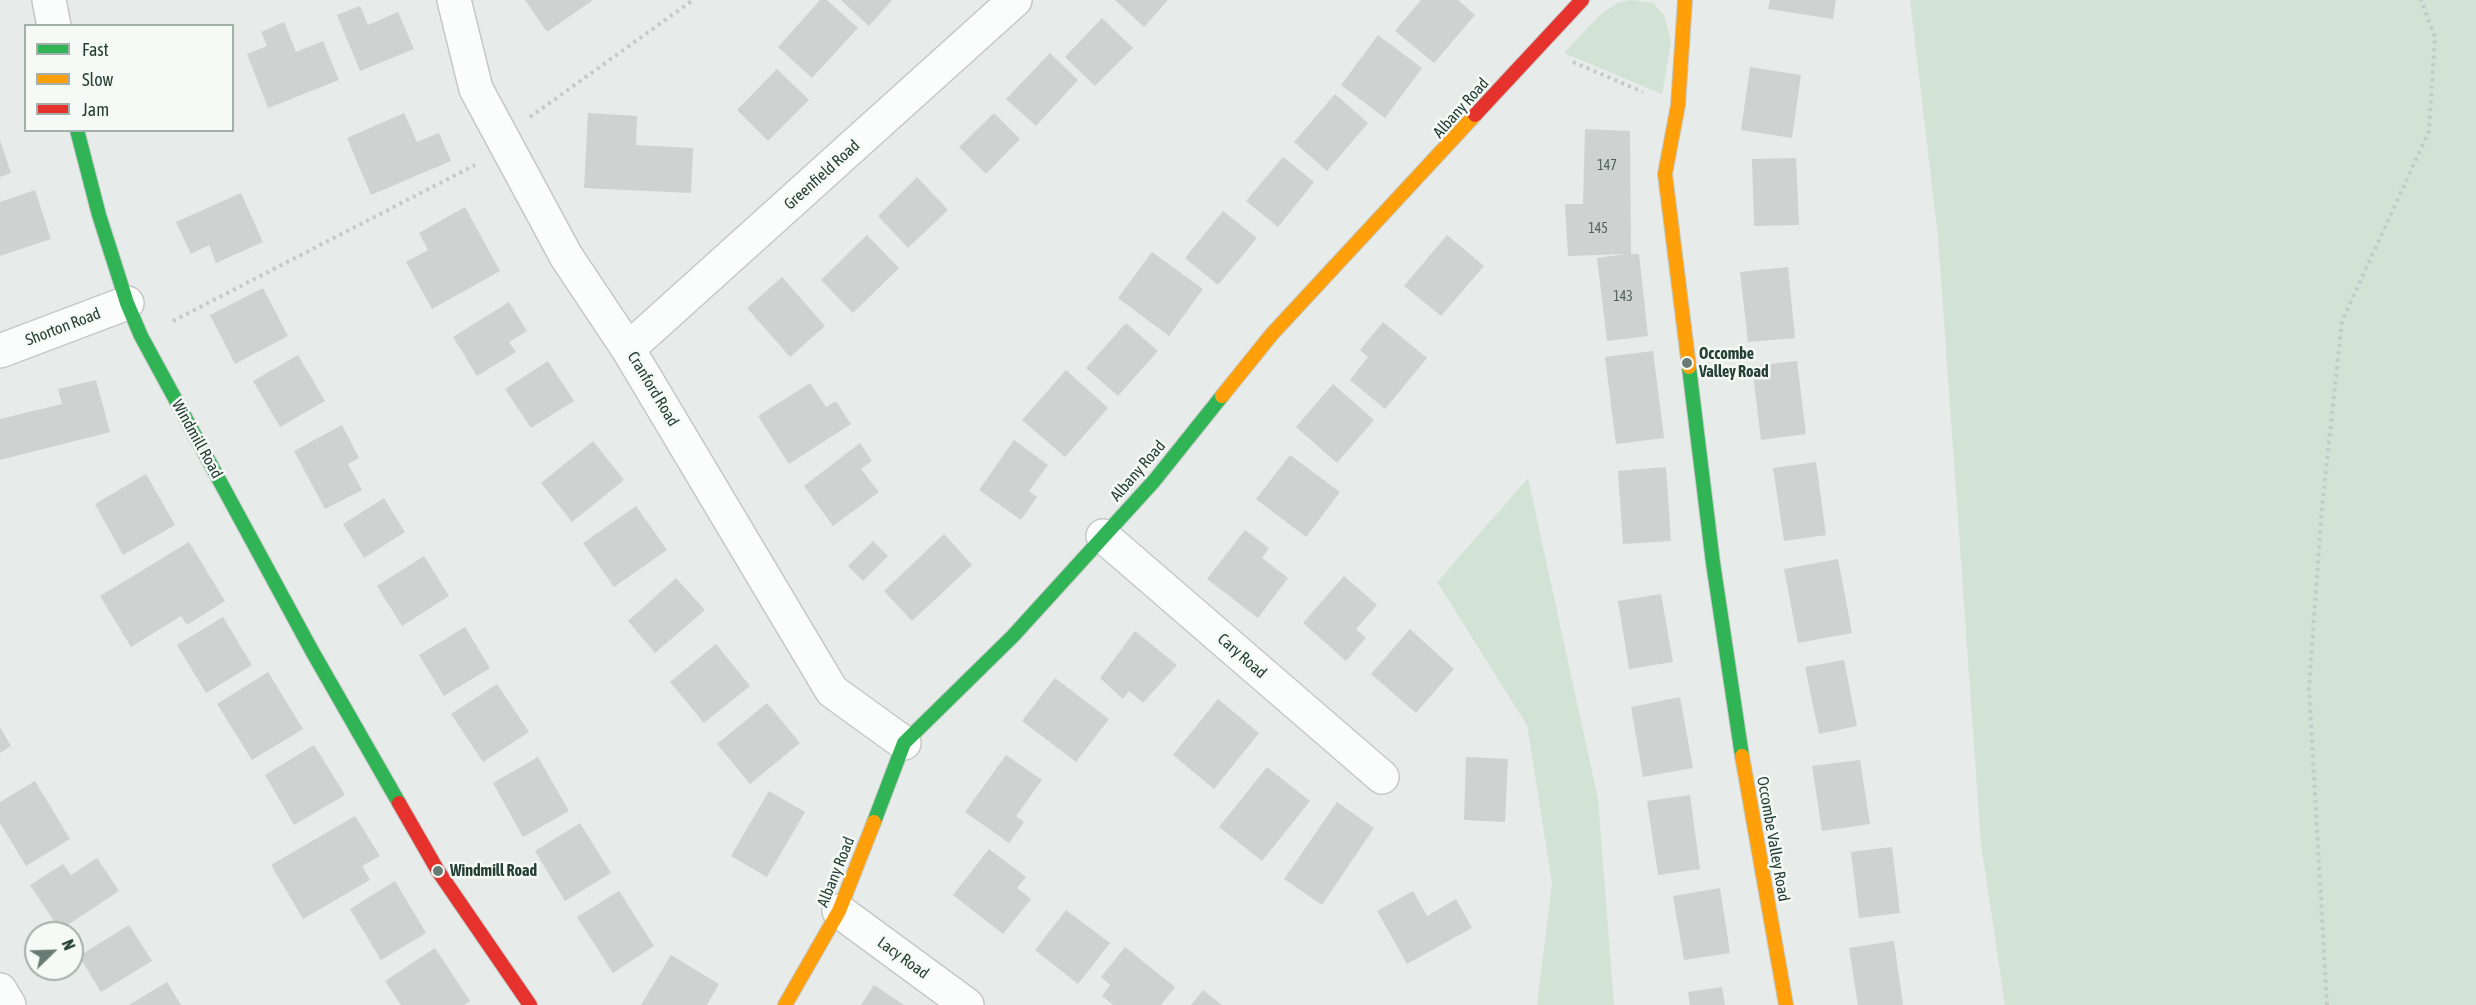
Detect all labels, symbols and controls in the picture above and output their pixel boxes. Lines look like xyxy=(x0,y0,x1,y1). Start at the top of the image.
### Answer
legend xyxy=(24,24,234,132)
text: Fast xyxy=(82,39,109,60)
text: Slow xyxy=(82,69,113,90)
street label: Albany Road xyxy=(1429,74,1493,142)
text: Jam xyxy=(82,99,109,120)
street label: Greenfield Road xyxy=(780,136,864,214)
house number: 147 xyxy=(1597,158,1617,174)
house number: 145 xyxy=(1588,221,1608,237)
house number: 143 xyxy=(1613,289,1633,305)
street label: Shorton Road xyxy=(23,304,103,350)
place label: Occombe Valley Road xyxy=(1699,344,1769,382)
street label: Cranford Road xyxy=(623,348,683,430)
marker: Occombe Valley Road xyxy=(1680,356,1694,370)
street label: Windmill Road xyxy=(168,396,226,482)
street label: Albany Road xyxy=(1106,437,1170,505)
street label: Cary Road xyxy=(1214,630,1270,682)
street label: Occombe Valley Road xyxy=(1753,775,1793,903)
street label: Albany Road xyxy=(813,834,859,910)
place label: Windmill Road xyxy=(450,861,537,881)
marker: Windmill Road xyxy=(431,864,445,878)
north arrow xyxy=(24,921,84,981)
street label: Lacy Road xyxy=(874,933,932,983)
text: N xyxy=(59,937,79,953)

